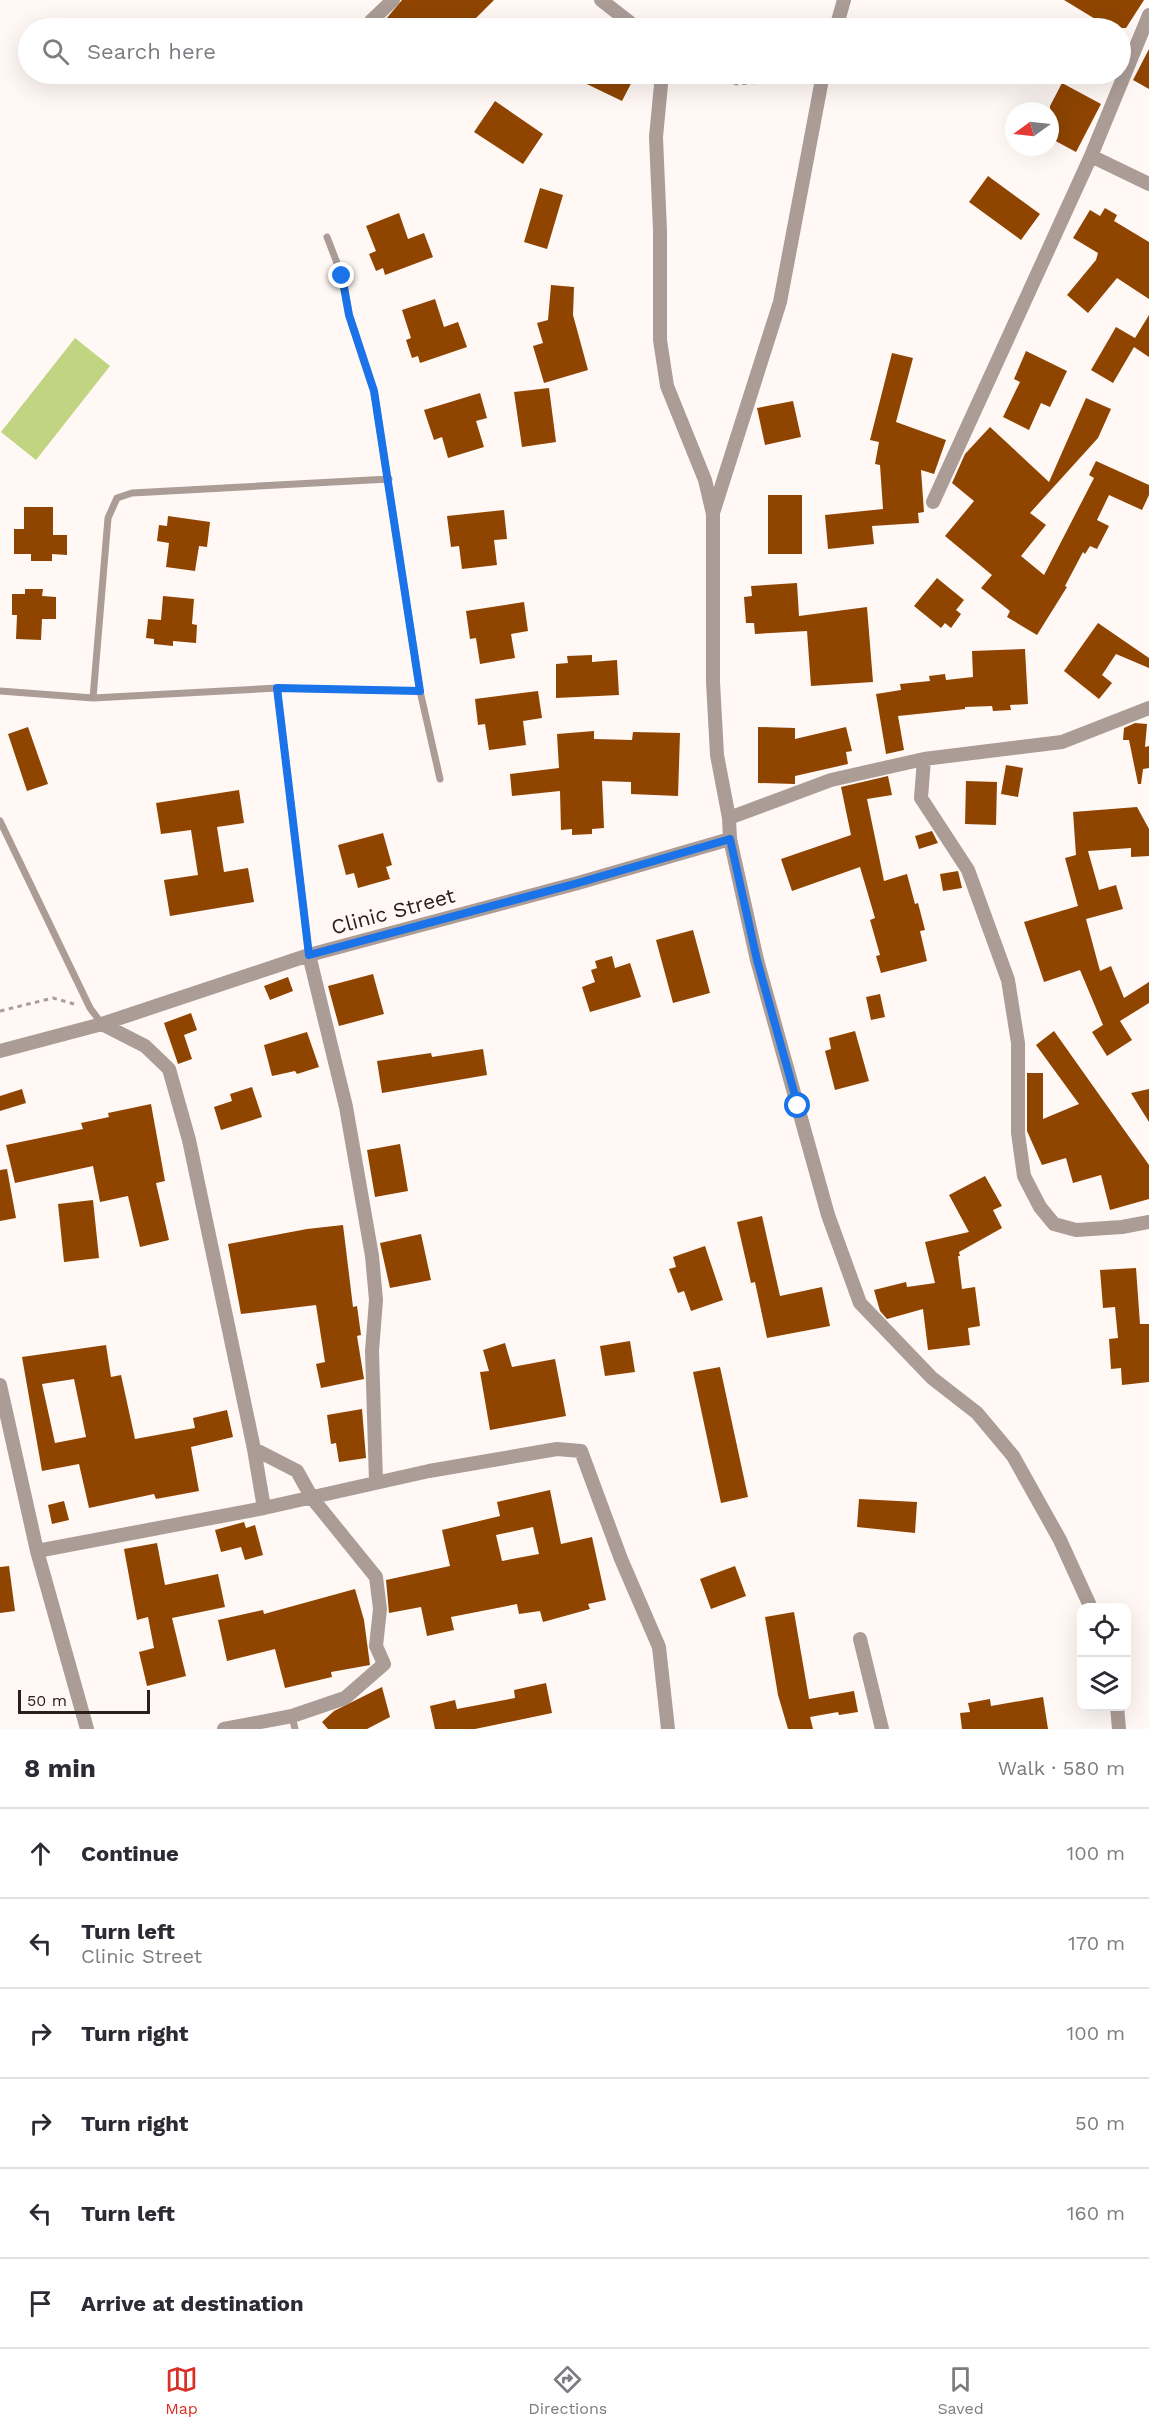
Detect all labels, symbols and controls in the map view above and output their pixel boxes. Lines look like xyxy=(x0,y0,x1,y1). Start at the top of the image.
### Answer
search box xyxy=(18,18,1131,84)
icon: search xyxy=(39,35,72,68)
text: Search here xyxy=(87,39,216,64)
north arrow xyxy=(1005,102,1059,156)
route end xyxy=(328,262,354,288)
street label: Clinic Street xyxy=(328,882,458,940)
route start xyxy=(784,1092,810,1118)
map controls xyxy=(1077,1603,1131,1711)
button: locate xyxy=(1077,1603,1131,1657)
button: layers xyxy=(1077,1657,1131,1711)
scale bar xyxy=(18,1687,150,1714)
text: 50 m xyxy=(27,1691,67,1710)
text: 8 min xyxy=(24,1753,96,1783)
text: Walk · 580 m xyxy=(998,1756,1125,1780)
icon: ahead xyxy=(24,1837,57,1870)
text: Continue xyxy=(81,1841,179,1866)
text: 100 m xyxy=(1066,1841,1125,1865)
text: Turn left xyxy=(81,1919,175,1944)
icon: left xyxy=(24,1927,57,1960)
text: 170 m xyxy=(1068,1931,1125,1955)
text: Clinic Street xyxy=(81,1944,202,1968)
icon: right xyxy=(24,2017,57,2050)
text: Turn right xyxy=(81,2021,188,2046)
text: 100 m xyxy=(1066,2021,1125,2045)
icon: right xyxy=(24,2107,57,2140)
text: Turn right xyxy=(81,2111,188,2136)
text: 50 m xyxy=(1075,2111,1125,2135)
icon: left xyxy=(24,2197,57,2230)
text: Turn left xyxy=(81,2201,175,2226)
text: 160 m xyxy=(1067,2201,1125,2225)
icon: arrive xyxy=(24,2287,57,2320)
text: Arrive at destination xyxy=(81,2291,304,2316)
tab: Map xyxy=(165,2363,198,2418)
tab: Directions xyxy=(528,2363,607,2418)
tab: Saved xyxy=(937,2363,984,2418)

